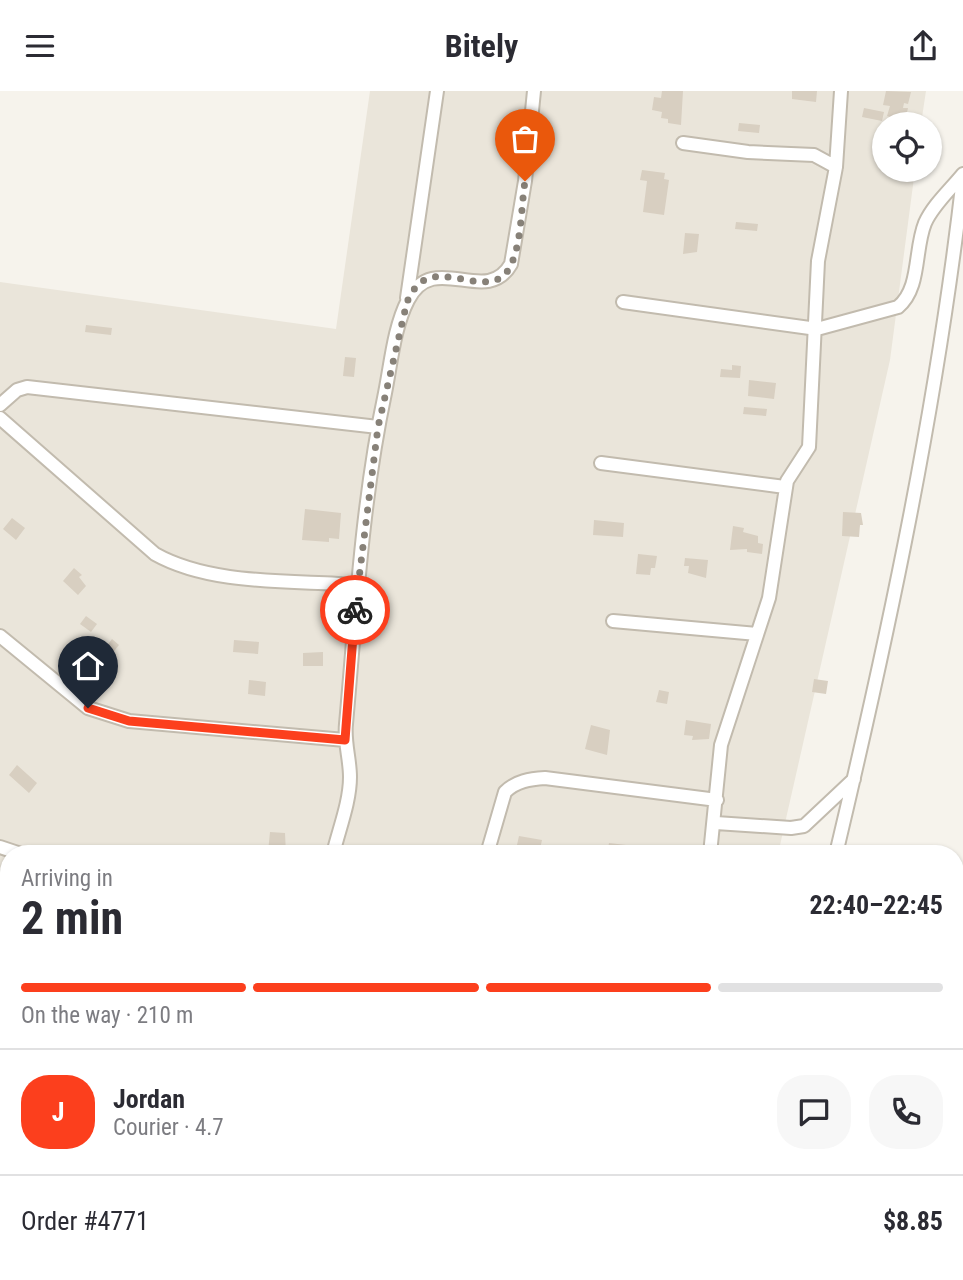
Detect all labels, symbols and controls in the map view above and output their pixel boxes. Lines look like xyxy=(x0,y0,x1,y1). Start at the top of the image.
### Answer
icon: menu xyxy=(21,27,59,65)
text: Bitely xyxy=(445,27,518,65)
icon: share xyxy=(904,27,942,65)
pin xyxy=(495,109,555,181)
map controls xyxy=(872,112,942,182)
button: locate xyxy=(872,112,942,182)
icon: bag xyxy=(506,120,544,158)
courier xyxy=(320,575,390,645)
icon: bike xyxy=(336,591,374,629)
pin xyxy=(58,636,118,708)
icon: home xyxy=(69,647,107,685)
text: Arriving in xyxy=(21,865,113,892)
text: 22:40–22:45 xyxy=(809,890,943,920)
text: 2 min xyxy=(21,891,123,945)
text: On the way · 210 m xyxy=(21,1002,193,1029)
button: chat xyxy=(777,1075,851,1149)
button: phone xyxy=(869,1075,943,1149)
text: Jordan xyxy=(113,1084,185,1114)
text: J xyxy=(52,1097,64,1127)
text: Courier · 4.7 xyxy=(113,1114,224,1141)
text: Order #4771 xyxy=(21,1206,149,1236)
text: $8.85 xyxy=(883,1206,943,1236)

